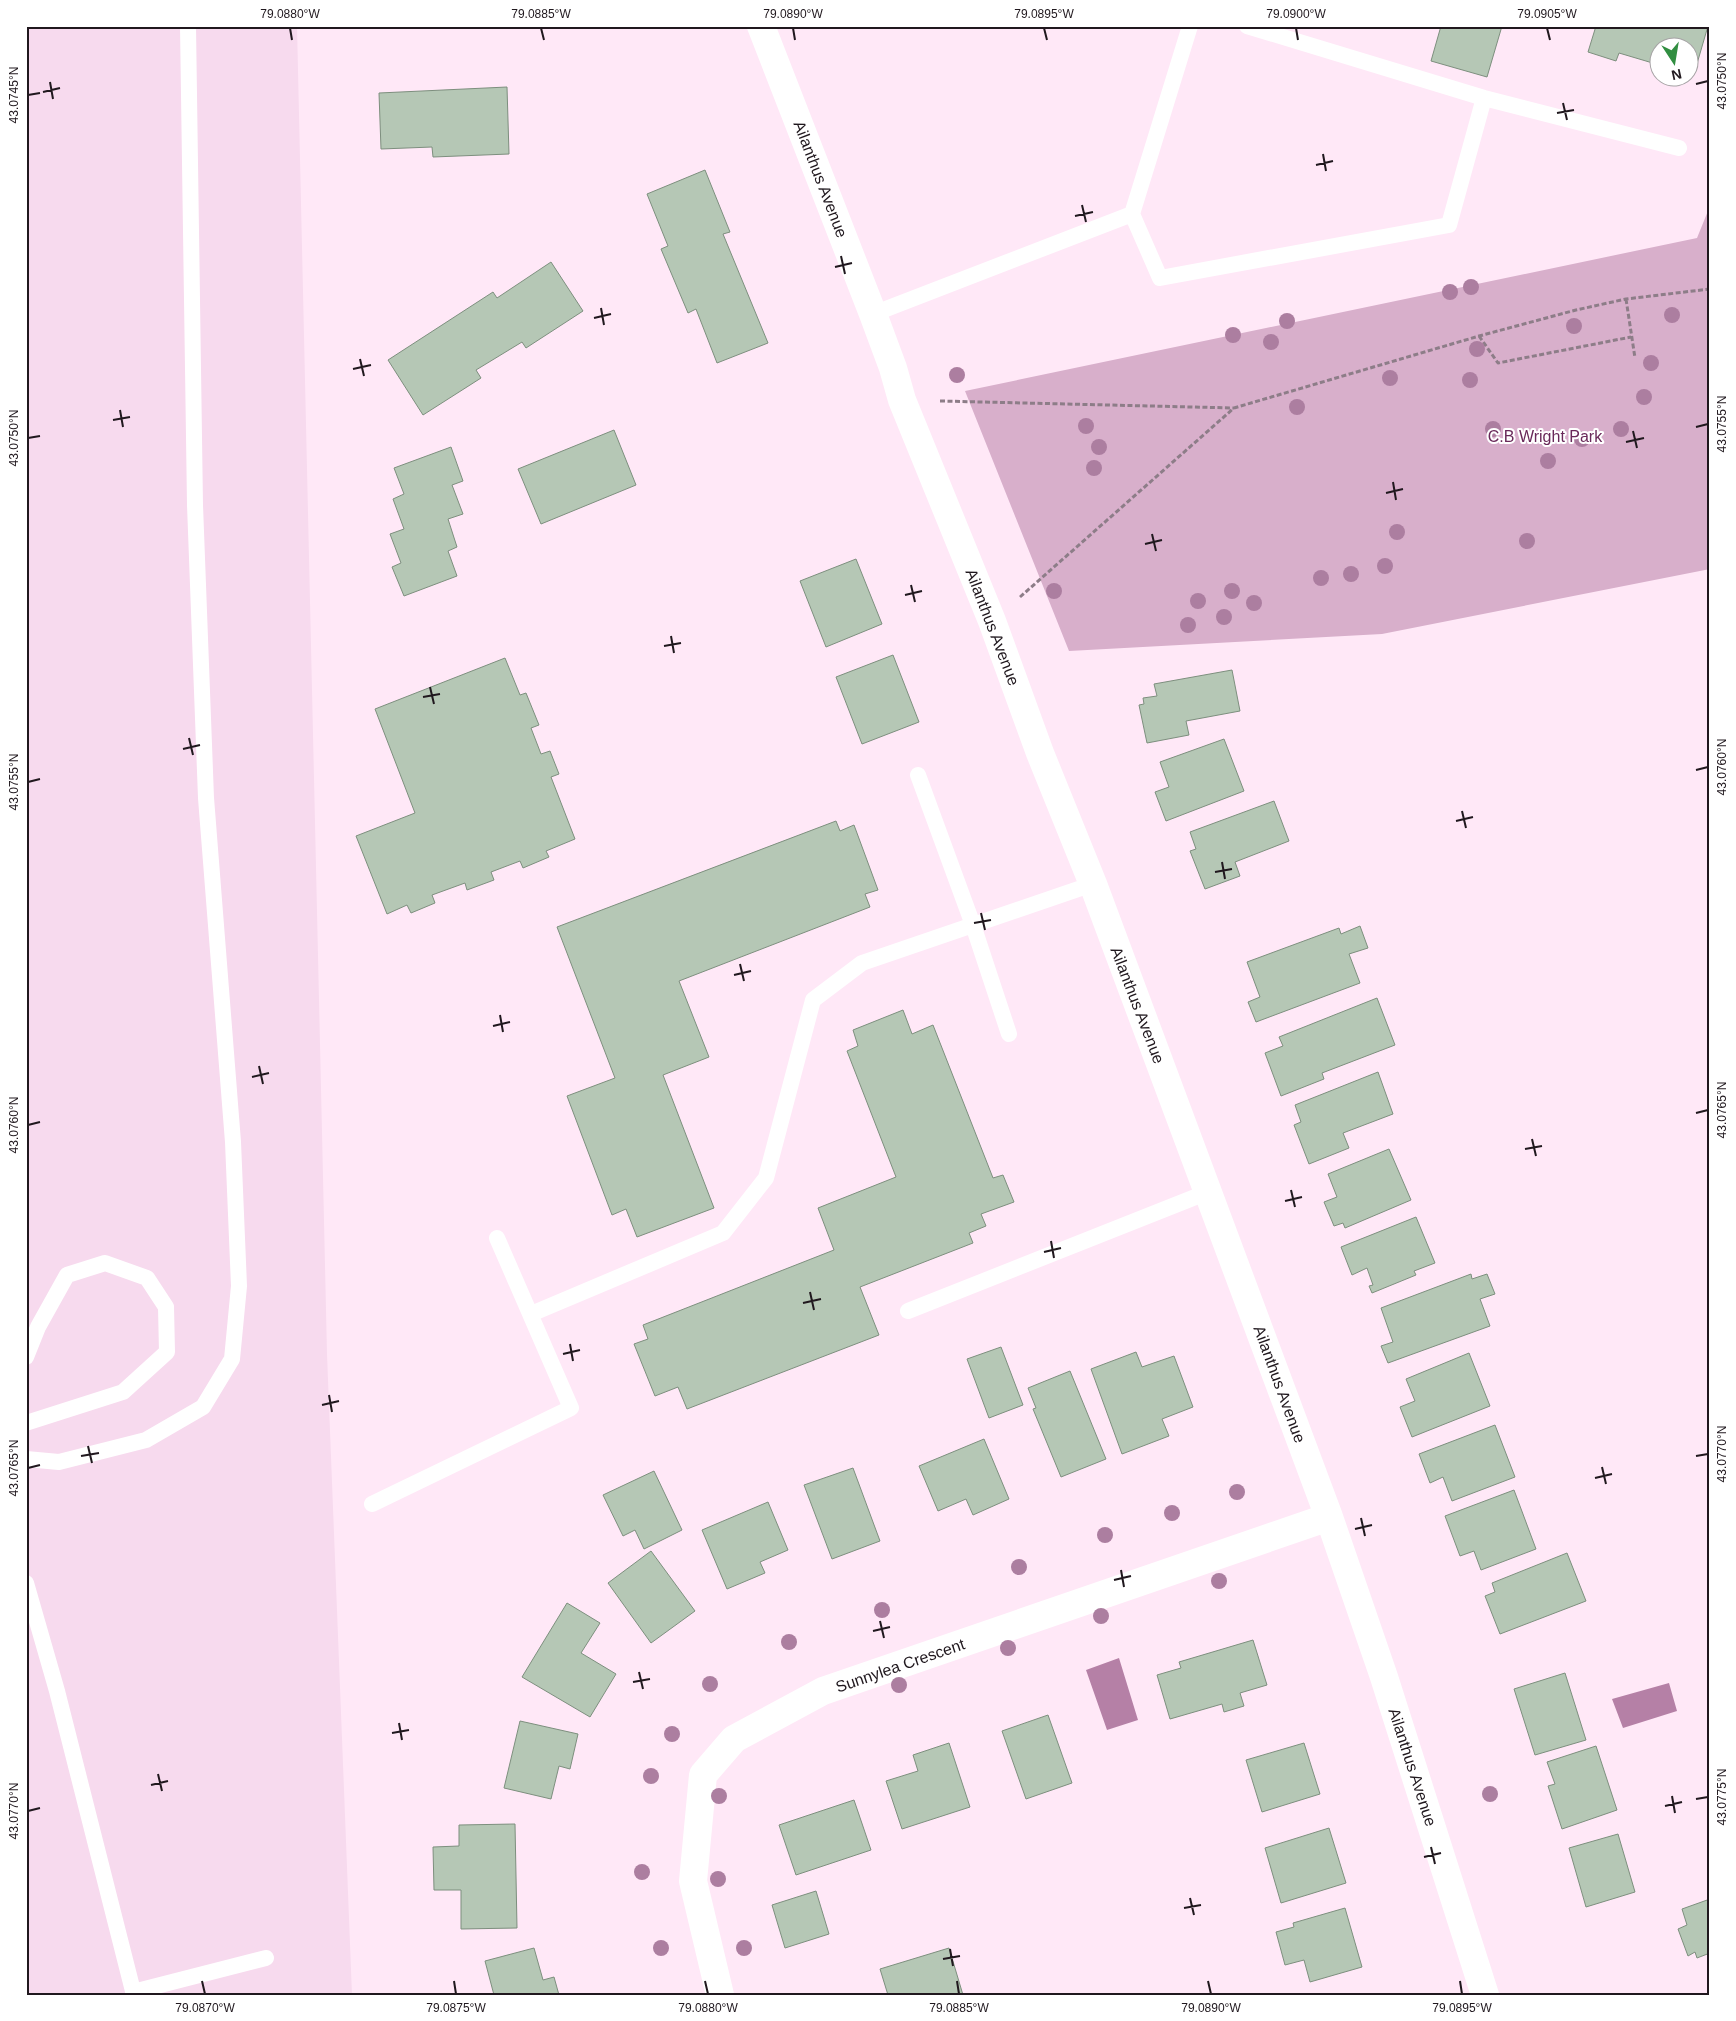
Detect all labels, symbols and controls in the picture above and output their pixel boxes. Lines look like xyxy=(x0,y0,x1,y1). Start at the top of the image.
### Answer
text: 79.0880°W xyxy=(260,7,320,21)
text: 79.0885°W xyxy=(511,7,571,21)
text: 79.0890°W xyxy=(763,7,823,21)
text: 79.0895°W xyxy=(1014,7,1074,21)
text: 79.0900°W xyxy=(1266,7,1326,21)
text: 79.0905°W xyxy=(1517,7,1577,21)
north arrow xyxy=(1648,38,1698,88)
text: 43.0750°N xyxy=(1715,53,1729,109)
text: N xyxy=(1670,66,1683,84)
text: 43.0745°N xyxy=(7,67,21,123)
street label: Ailanthus Avenue xyxy=(790,119,851,240)
text: 43.0755°N xyxy=(1715,396,1729,452)
text: 43.0750°N xyxy=(7,410,21,466)
park label: C.B Wright Park xyxy=(1488,428,1603,445)
street label: Ailanthus Avenue xyxy=(962,567,1023,688)
text: 43.0760°N xyxy=(1715,739,1729,795)
text: 43.0755°N xyxy=(7,754,21,810)
street label: Ailanthus Avenue xyxy=(1107,945,1168,1066)
text: 43.0765°N xyxy=(1715,1082,1729,1138)
text: 43.0760°N xyxy=(7,1097,21,1153)
street label: Ailanthus Avenue xyxy=(1250,1323,1309,1445)
text: 43.0770°N xyxy=(1715,1426,1729,1482)
text: 43.0765°N xyxy=(7,1440,21,1496)
street label: Sunnylea Crescent xyxy=(833,1635,967,1696)
street label: Ailanthus Avenue xyxy=(1385,1706,1440,1829)
text: 43.0775°N xyxy=(1715,1769,1729,1825)
text: 43.0770°N xyxy=(7,1783,21,1839)
text: 79.0870°W xyxy=(175,2001,235,2015)
text: 79.0875°W xyxy=(426,2001,486,2015)
text: 79.0880°W xyxy=(678,2001,738,2015)
text: 79.0885°W xyxy=(929,2001,989,2015)
text: 79.0890°W xyxy=(1181,2001,1241,2015)
text: 79.0895°W xyxy=(1432,2001,1492,2015)

